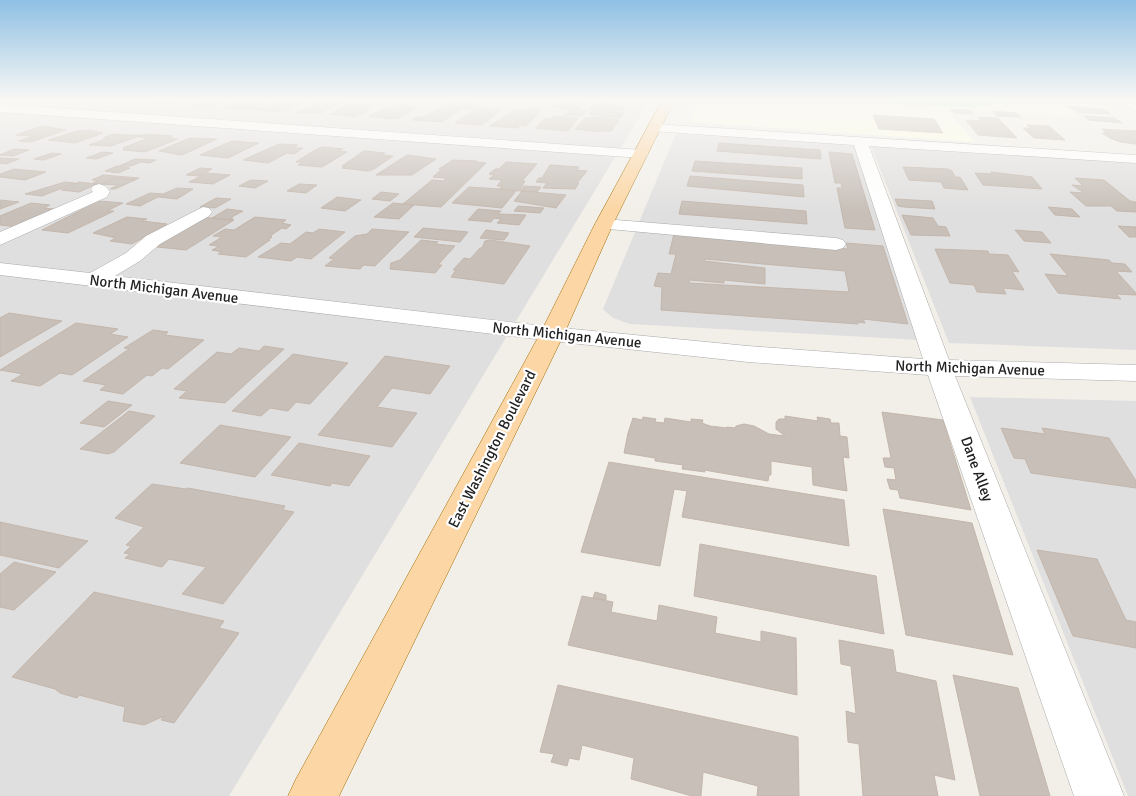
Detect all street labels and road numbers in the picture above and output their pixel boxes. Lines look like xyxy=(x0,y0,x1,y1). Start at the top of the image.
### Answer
street label: North Michigan Avenue xyxy=(88,271,240,307)
street label: North Michigan Avenue xyxy=(491,318,643,352)
street label: North Michigan Avenue xyxy=(895,356,1045,380)
street label: East Washington Boulevard xyxy=(444,367,540,531)
street label: Dane Alley xyxy=(957,434,997,504)

